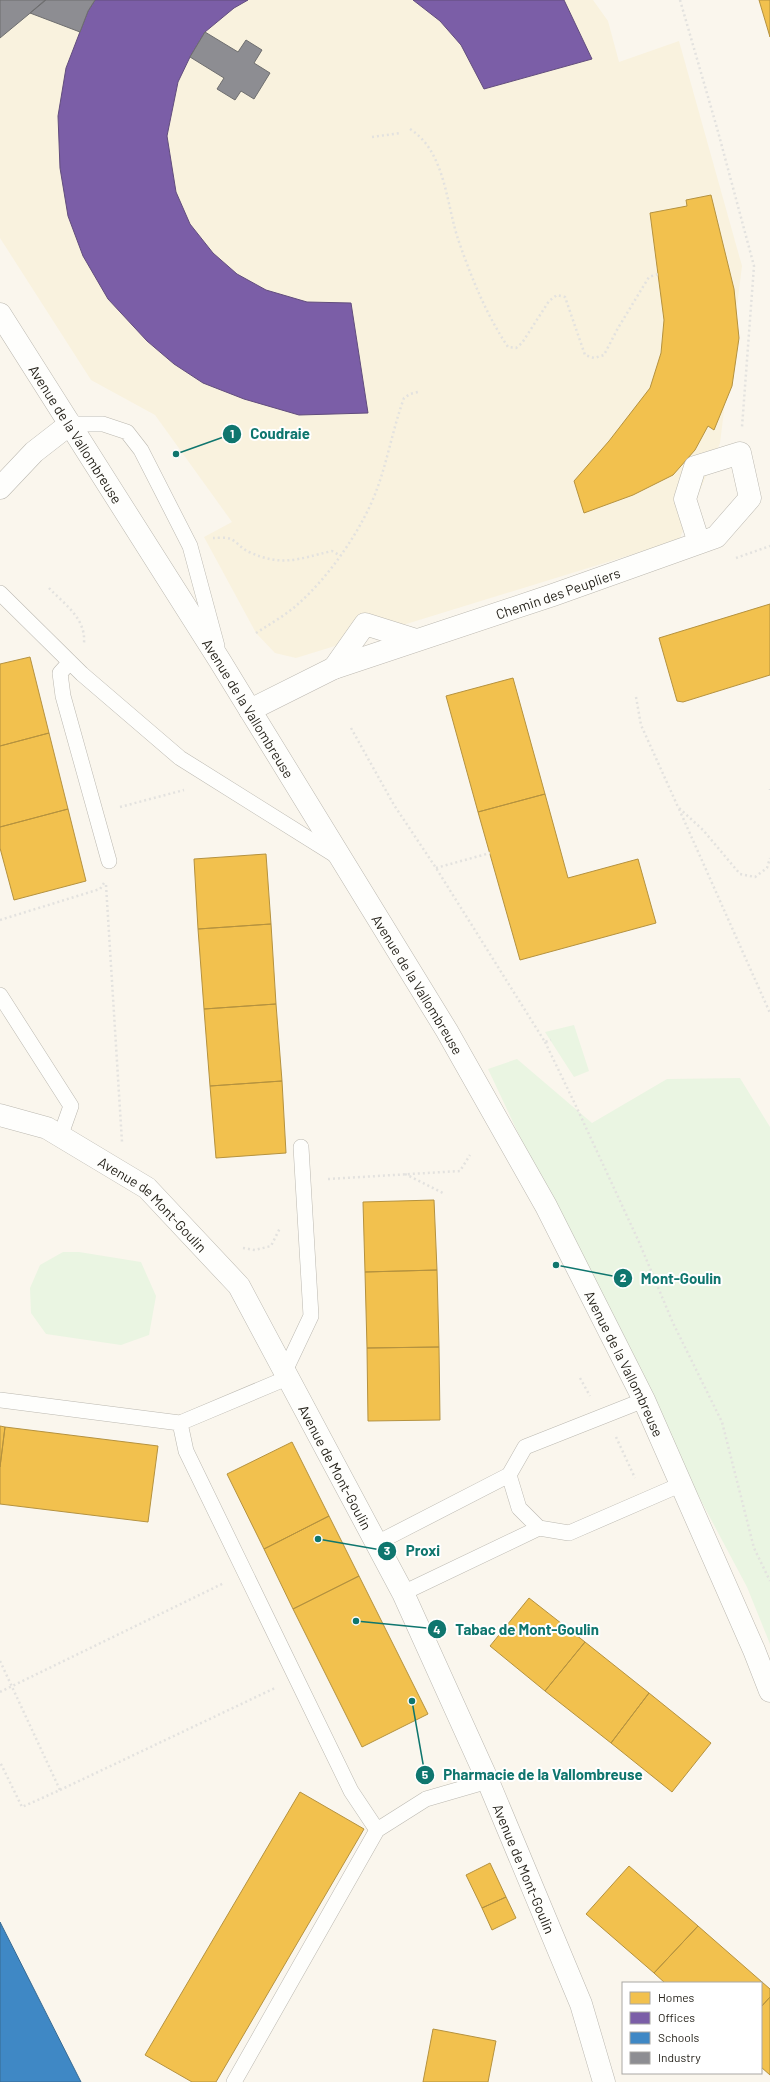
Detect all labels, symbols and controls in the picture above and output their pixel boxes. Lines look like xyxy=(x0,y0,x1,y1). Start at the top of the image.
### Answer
street label: Avenue de la Vallombreuse xyxy=(26,361,126,506)
callout: Coudraie xyxy=(222,420,318,447)
text: Coudraie xyxy=(250,424,310,442)
text: 1 xyxy=(230,426,234,440)
street label: Chemin des Peupliers xyxy=(493,563,622,622)
street label: Avenue de la Vallombreuse xyxy=(199,635,298,781)
street label: Avenue de la Vallombreuse xyxy=(369,911,467,1057)
street label: Avenue de Mont-Goulin xyxy=(96,1152,211,1255)
callout: Mont-Goulin xyxy=(613,1265,730,1292)
text: Mont-Goulin xyxy=(641,1269,721,1287)
text: 2 xyxy=(620,1270,627,1284)
street label: Avenue de la Vallombreuse xyxy=(582,1287,668,1439)
street label: Avenue de Mont-Goulin xyxy=(295,1402,376,1532)
callout: Proxi xyxy=(377,1537,448,1564)
text: Proxi xyxy=(406,1541,440,1559)
text: 3 xyxy=(384,1543,390,1557)
callout: Tabac de Mont-Goulin xyxy=(427,1616,607,1643)
text: Tabac de Mont-Goulin xyxy=(455,1620,599,1638)
text: 4 xyxy=(433,1622,441,1636)
callout: Pharmacie de la Vallombreuse xyxy=(415,1761,650,1788)
text: Pharmacie de la Vallombreuse xyxy=(443,1765,643,1783)
text: 5 xyxy=(422,1767,429,1781)
street label: Avenue de Mont-Goulin xyxy=(490,1801,559,1936)
legend xyxy=(622,1982,762,2074)
text: Homes xyxy=(658,1990,695,2004)
text: Offices xyxy=(658,2010,695,2024)
text: Schools xyxy=(658,2030,699,2044)
text: Industry xyxy=(658,2050,701,2064)

